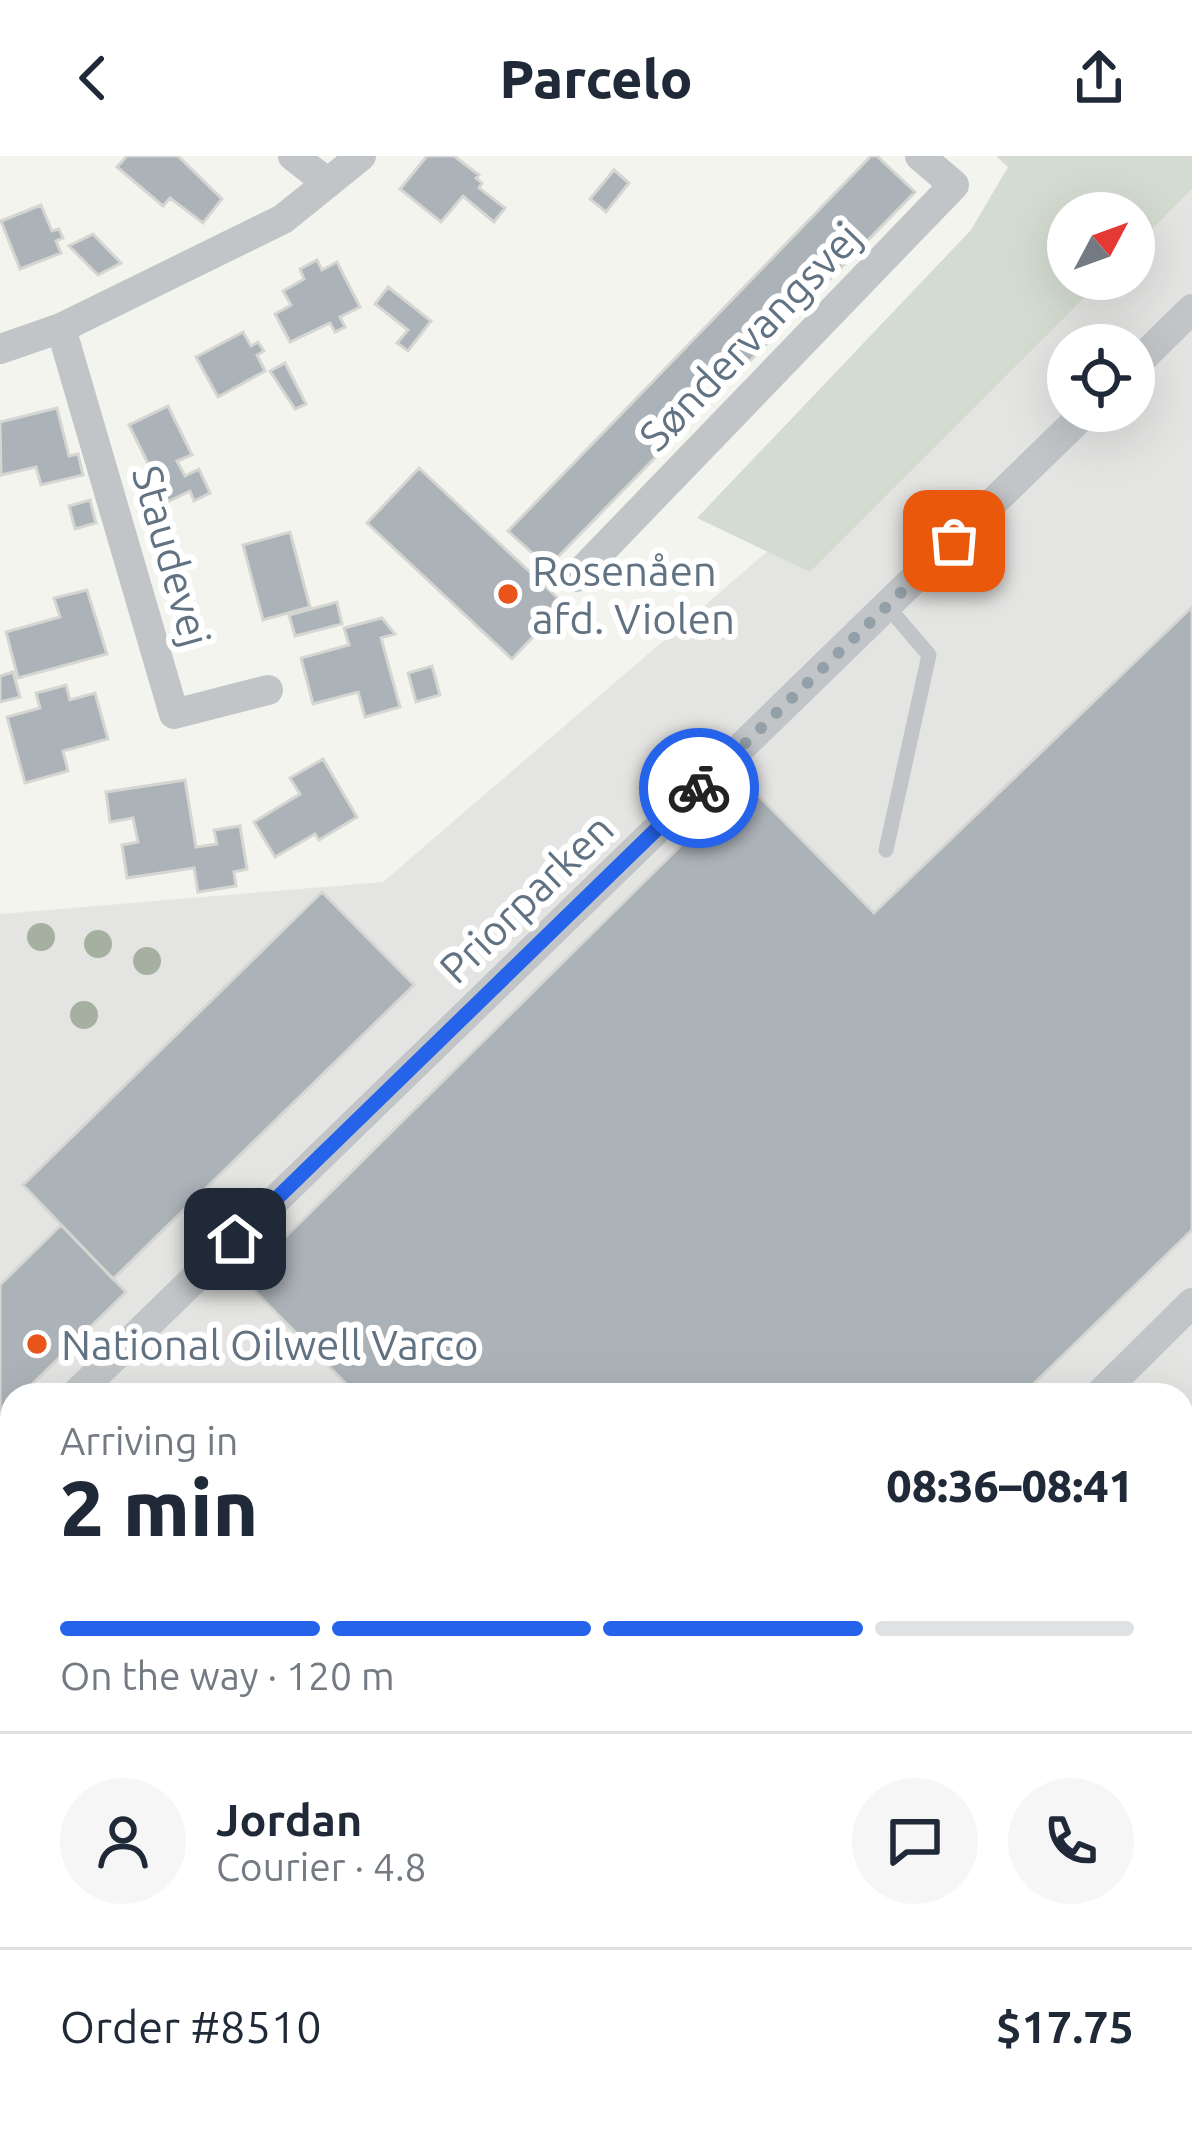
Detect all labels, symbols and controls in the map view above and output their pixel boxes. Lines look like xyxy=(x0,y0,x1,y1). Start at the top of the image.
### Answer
icon: back xyxy=(60,45,126,111)
icon: share xyxy=(1066,45,1132,111)
text: Parcelo xyxy=(500,48,692,108)
north arrow xyxy=(1047,192,1155,300)
map controls xyxy=(1047,192,1155,432)
street label: Søndervangsvej xyxy=(630,213,870,459)
button: locate xyxy=(1047,324,1155,432)
street label: Staudevej xyxy=(124,460,220,652)
pin xyxy=(903,490,1005,592)
icon: bag xyxy=(921,508,987,574)
place label: Rosenåen afd. Violen xyxy=(532,547,735,642)
marker: Rosenåen afd. Violen xyxy=(495,581,521,607)
courier xyxy=(639,728,759,848)
icon: bike xyxy=(666,755,732,821)
street label: Priorparken xyxy=(430,804,622,992)
pin xyxy=(184,1188,286,1290)
icon: home xyxy=(202,1206,268,1272)
place label: National Oilwell Varco xyxy=(61,1321,479,1368)
marker: National Oilwell Varco xyxy=(24,1331,50,1357)
text: Arriving in xyxy=(60,1419,238,1462)
text: 08:36–08:41 xyxy=(886,1460,1134,1511)
text: 2 min xyxy=(60,1463,258,1551)
text: On the way · 120 m xyxy=(60,1654,395,1697)
button: person xyxy=(60,1778,186,1904)
button: chat xyxy=(852,1778,978,1904)
button: phone xyxy=(1008,1778,1134,1904)
text: Jordan xyxy=(216,1794,362,1845)
text: Courier · 4.8 xyxy=(216,1845,427,1888)
text: Order #8510 xyxy=(60,2001,322,2052)
text: $17.75 xyxy=(996,2001,1134,2052)

